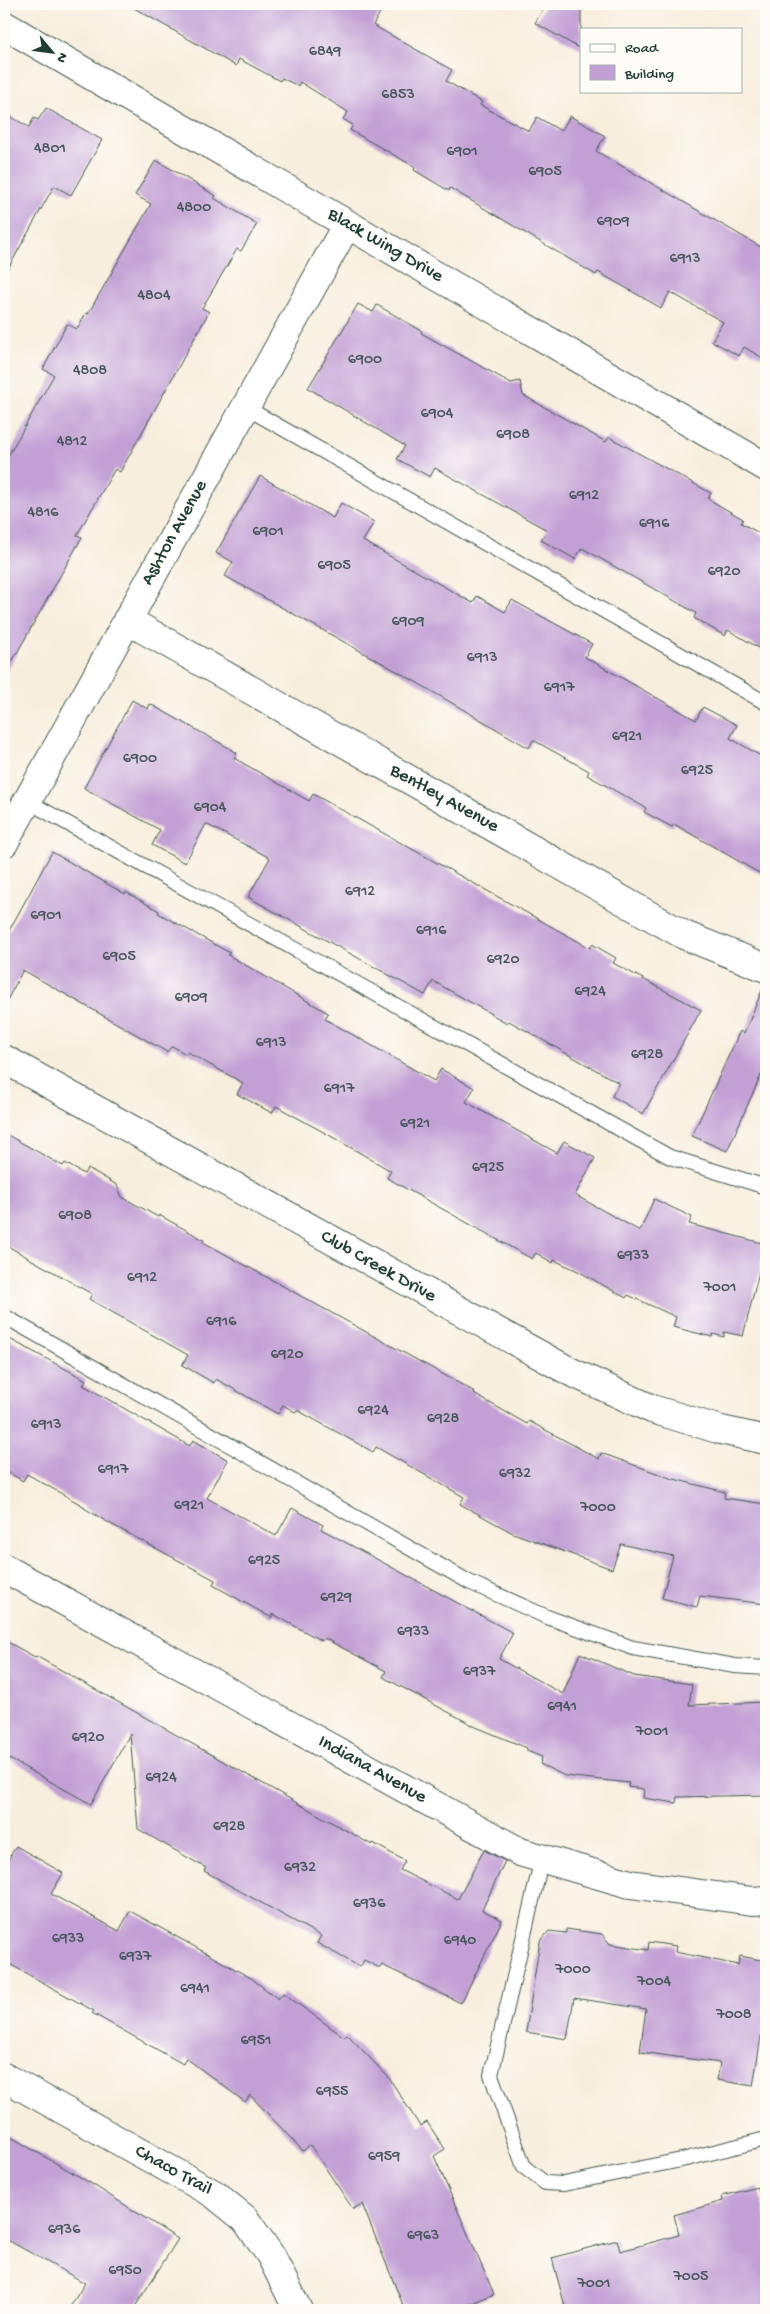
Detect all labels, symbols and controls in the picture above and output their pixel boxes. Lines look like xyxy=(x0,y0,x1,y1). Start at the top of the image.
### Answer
north arrow xyxy=(28,28,78,78)
legend xyxy=(580,28,742,92)
text: Road xyxy=(625,40,659,58)
house number: 6849 xyxy=(309,43,341,62)
text: N xyxy=(52,49,71,65)
text: Building xyxy=(624,66,674,84)
house number: 6853 xyxy=(381,86,415,105)
house number: 4801 xyxy=(34,140,66,159)
house number: 6901 xyxy=(446,143,478,162)
house number: 6905 xyxy=(528,163,562,182)
house number: 4800 xyxy=(177,199,211,218)
street label: Black Wing Drive xyxy=(322,203,447,289)
house number: 6909 xyxy=(596,213,630,232)
house number: 6913 xyxy=(670,250,700,269)
house number: 4804 xyxy=(138,287,171,306)
house number: 6900 xyxy=(348,351,382,370)
house number: 4808 xyxy=(73,362,107,381)
house number: 6904 xyxy=(421,405,454,424)
house number: 6908 xyxy=(496,426,530,445)
house number: 4812 xyxy=(57,433,87,452)
street label: Ashton Avenue xyxy=(137,476,213,590)
house number: 6912 xyxy=(569,487,599,506)
house number: 4816 xyxy=(28,504,59,523)
house number: 6916 xyxy=(639,515,670,534)
house number: 6901 xyxy=(252,523,284,542)
house number: 6905 xyxy=(317,557,351,576)
house number: 6920 xyxy=(707,563,741,582)
house number: 6909 xyxy=(391,613,425,632)
house number: 6913 xyxy=(467,649,497,668)
house number: 6917 xyxy=(544,679,575,698)
house number: 6921 xyxy=(612,728,642,747)
house number: 6900 xyxy=(123,750,157,769)
street label: Bentley Avenue xyxy=(385,759,503,839)
house number: 6925 xyxy=(681,762,713,781)
house number: 6904 xyxy=(194,799,227,818)
house number: 6912 xyxy=(345,883,375,902)
house number: 6901 xyxy=(30,907,62,926)
house number: 6916 xyxy=(416,922,447,941)
house number: 6905 xyxy=(102,948,136,967)
house number: 6920 xyxy=(486,951,520,970)
house number: 6924 xyxy=(574,983,606,1002)
house number: 6909 xyxy=(174,989,208,1008)
house number: 6913 xyxy=(256,1034,286,1053)
house number: 6928 xyxy=(631,1046,664,1065)
house number: 6917 xyxy=(324,1080,355,1099)
house number: 6921 xyxy=(400,1115,430,1134)
house number: 6925 xyxy=(472,1159,504,1178)
house number: 6908 xyxy=(58,1207,92,1226)
street label: Club Creek Drive xyxy=(316,1226,440,1308)
house number: 6933 xyxy=(617,1247,649,1266)
house number: 6912 xyxy=(127,1269,157,1288)
house number: 7001 xyxy=(703,1279,736,1298)
house number: 6916 xyxy=(206,1313,237,1332)
house number: 6920 xyxy=(270,1346,304,1365)
house number: 6924 xyxy=(357,1402,389,1421)
house number: 6928 xyxy=(427,1410,460,1429)
house number: 6913 xyxy=(31,1416,61,1435)
house number: 6917 xyxy=(98,1461,129,1480)
house number: 6932 xyxy=(499,1465,531,1484)
house number: 6921 xyxy=(174,1497,204,1516)
house number: 7000 xyxy=(579,1499,616,1518)
house number: 6925 xyxy=(248,1552,280,1571)
house number: 6929 xyxy=(320,1589,352,1608)
house number: 6933 xyxy=(397,1623,429,1642)
house number: 6937 xyxy=(463,1663,496,1682)
house number: 6941 xyxy=(547,1698,577,1717)
house number: 7001 xyxy=(635,1723,668,1742)
house number: 6920 xyxy=(71,1729,105,1748)
street label: Indiana Avenue xyxy=(314,1731,430,1809)
house number: 6924 xyxy=(145,1769,177,1788)
house number: 6928 xyxy=(213,1818,246,1837)
house number: 6932 xyxy=(284,1859,316,1878)
house number: 6936 xyxy=(353,1895,386,1914)
house number: 6933 xyxy=(52,1930,84,1949)
house number: 6940 xyxy=(444,1932,476,1951)
house number: 6937 xyxy=(119,1948,152,1967)
house number: 7000 xyxy=(554,1961,591,1980)
house number: 7004 xyxy=(636,1973,671,1992)
house number: 6941 xyxy=(180,1980,210,1999)
house number: 7008 xyxy=(715,2006,752,2025)
house number: 6951 xyxy=(241,2032,272,2051)
house number: 6955 xyxy=(316,2083,348,2102)
street label: Chaco Trail xyxy=(130,2140,216,2202)
house number: 6959 xyxy=(368,2148,400,2167)
house number: 6936 xyxy=(48,2221,81,2240)
house number: 6963 xyxy=(407,2227,439,2246)
house number: 6950 xyxy=(108,2262,142,2281)
house number: 7005 xyxy=(673,2268,708,2287)
house number: 7001 xyxy=(577,2275,610,2294)

